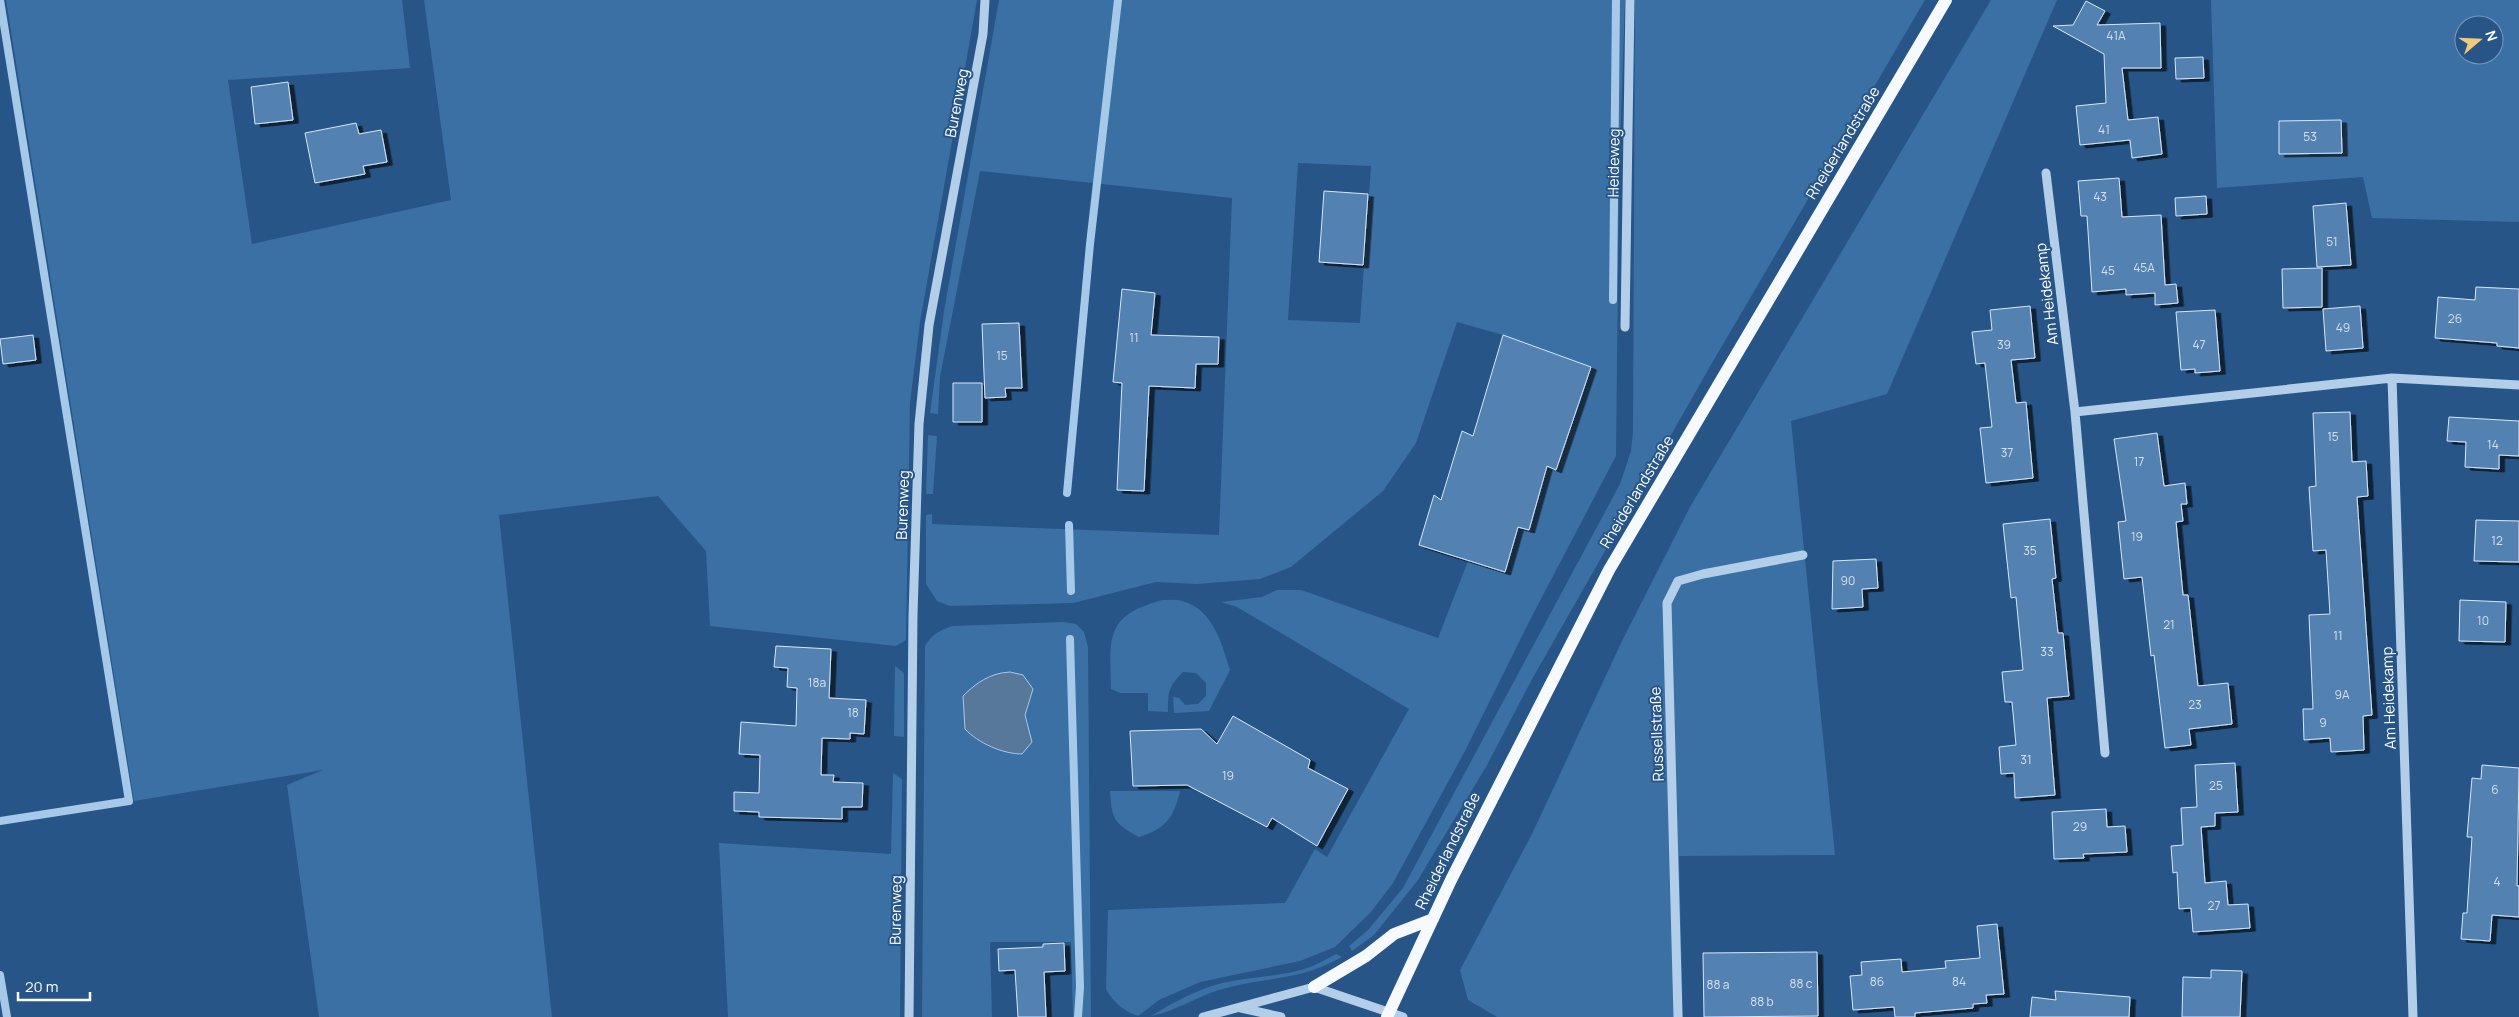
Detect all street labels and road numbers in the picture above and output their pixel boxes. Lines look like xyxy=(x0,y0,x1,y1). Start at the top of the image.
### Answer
street label: Burenweg xyxy=(940,67,973,139)
street label: Rheiderlandstraße xyxy=(1801,82,1885,203)
street label: Heideweg xyxy=(1602,128,1625,198)
street label: Am Heidekamp xyxy=(2030,242,2063,346)
street label: Rheiderlandstraße xyxy=(1595,431,1679,552)
street label: Burenweg xyxy=(891,470,914,540)
street label: Am Heidekamp xyxy=(2376,646,2401,750)
street label: Russellstraße xyxy=(1644,686,1669,782)
street label: Rheiderlandstraße xyxy=(1410,788,1485,913)
street label: Burenweg xyxy=(884,875,907,945)

